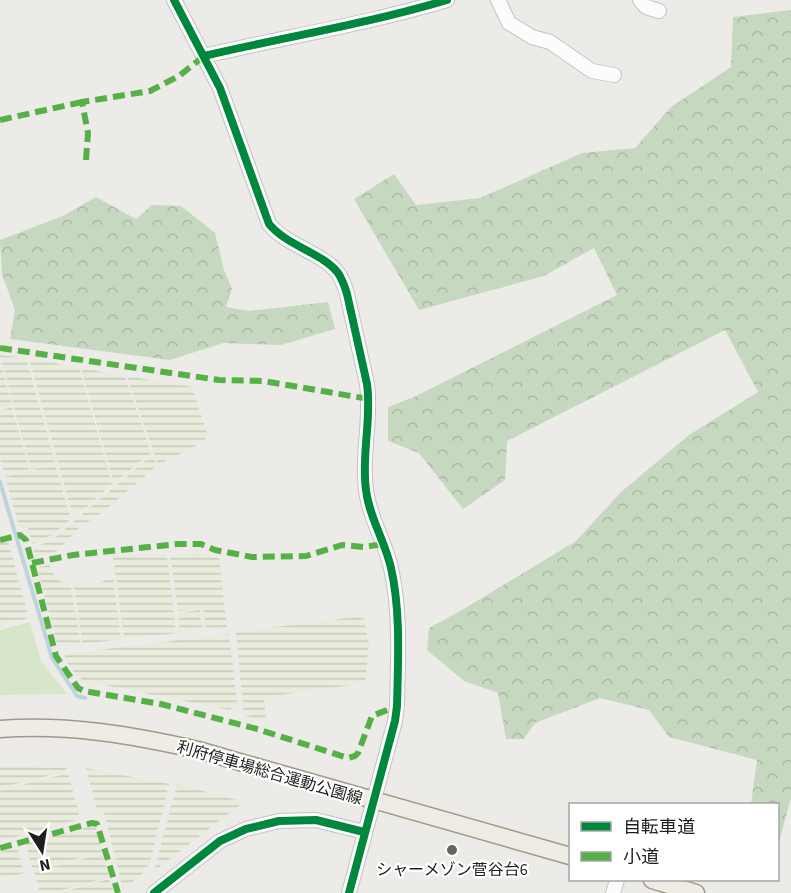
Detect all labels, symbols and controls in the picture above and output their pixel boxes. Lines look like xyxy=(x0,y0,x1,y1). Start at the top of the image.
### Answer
street label: 利府停車場総合運動公園線 xyxy=(174,736,365,810)
legend xyxy=(569,803,779,881)
text: 自転車道 xyxy=(623,815,695,840)
north arrow xyxy=(12,821,72,881)
marker: シャーメゾン菅谷台6 xyxy=(445,843,459,857)
text: 小道 xyxy=(623,845,659,870)
text: N xyxy=(37,853,52,877)
place label: シャーメゾン菅谷台6 xyxy=(376,859,528,881)

